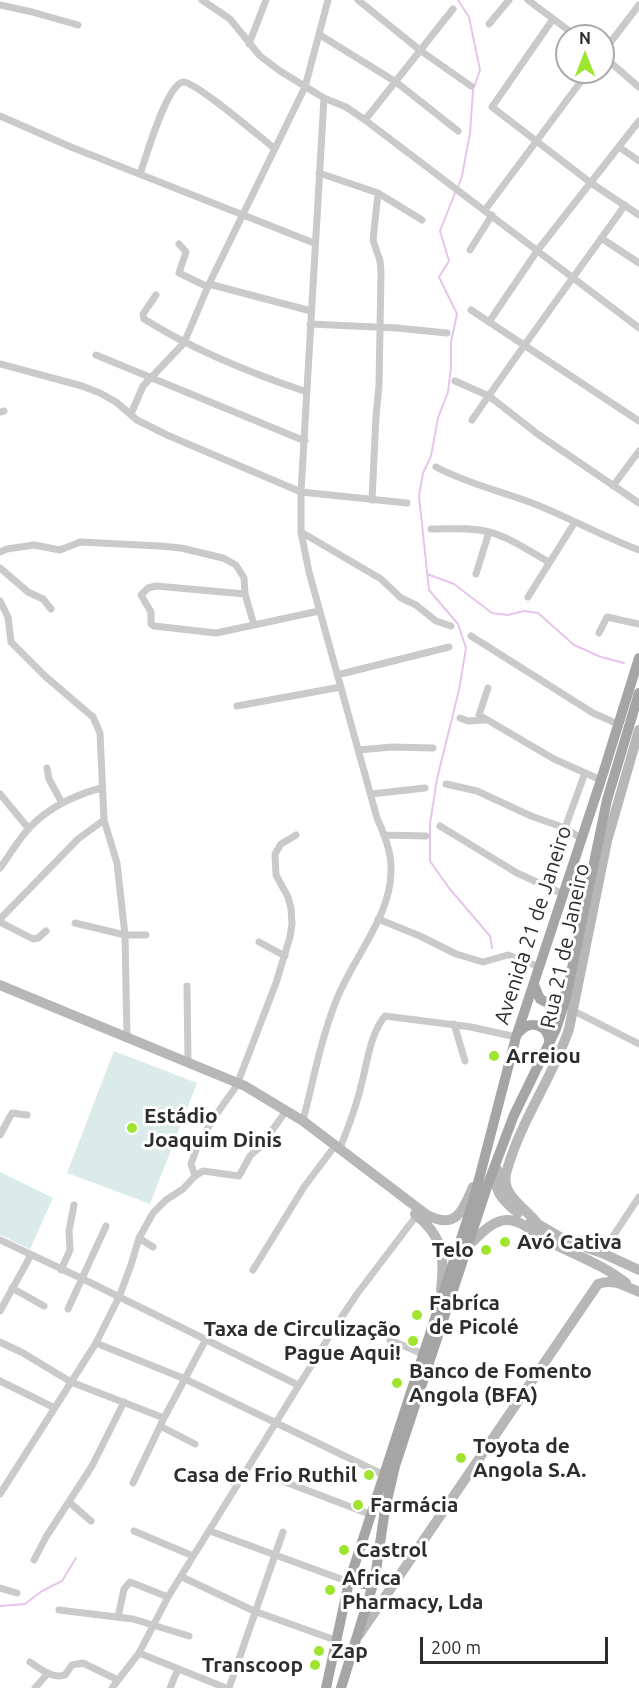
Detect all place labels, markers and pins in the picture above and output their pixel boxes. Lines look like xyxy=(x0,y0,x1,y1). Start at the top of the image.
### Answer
place label: Arreiou xyxy=(506,1043,581,1069)
marker: Arreiou xyxy=(487,1049,501,1063)
place label: Estádio Joaquim Dinis xyxy=(144,1103,282,1153)
marker: Estádio Joaquim Dinis xyxy=(125,1121,139,1135)
place label: Avó Cativa xyxy=(517,1229,622,1255)
marker: Avó Cativa xyxy=(498,1235,512,1249)
place label: Telo xyxy=(432,1237,474,1263)
marker: Telo xyxy=(479,1243,493,1257)
place label: Fabríca de Picolé xyxy=(429,1290,519,1340)
marker: Fabríca de Picolé xyxy=(410,1308,424,1322)
place label: Taxa de Circulização Pague Aqui! xyxy=(203,1316,401,1366)
marker: Taxa de Circulização Pague Aqui! xyxy=(406,1334,420,1348)
place label: Banco de Fomento Angola (BFA) xyxy=(409,1358,592,1408)
marker: Banco de Fomento Angola (BFA) xyxy=(390,1376,404,1390)
place label: Toyota de Angola S.A. xyxy=(473,1433,587,1483)
marker: Toyota de Angola S.A. xyxy=(454,1451,468,1465)
place label: Casa de Frio Ruthil xyxy=(173,1462,357,1488)
marker: Casa de Frio Ruthil xyxy=(362,1468,376,1482)
place label: Farmácia xyxy=(370,1492,458,1518)
marker: Farmácia xyxy=(351,1498,365,1512)
place label: Castrol xyxy=(356,1537,427,1563)
marker: Castrol xyxy=(337,1543,351,1557)
place label: Africa Pharmacy, Lda xyxy=(342,1565,483,1615)
marker: Africa Pharmacy, Lda xyxy=(323,1583,337,1597)
place label: Zap xyxy=(331,1638,368,1664)
marker: Zap xyxy=(312,1644,326,1658)
place label: Transcoop xyxy=(202,1652,303,1678)
marker: Transcoop xyxy=(308,1658,322,1672)

